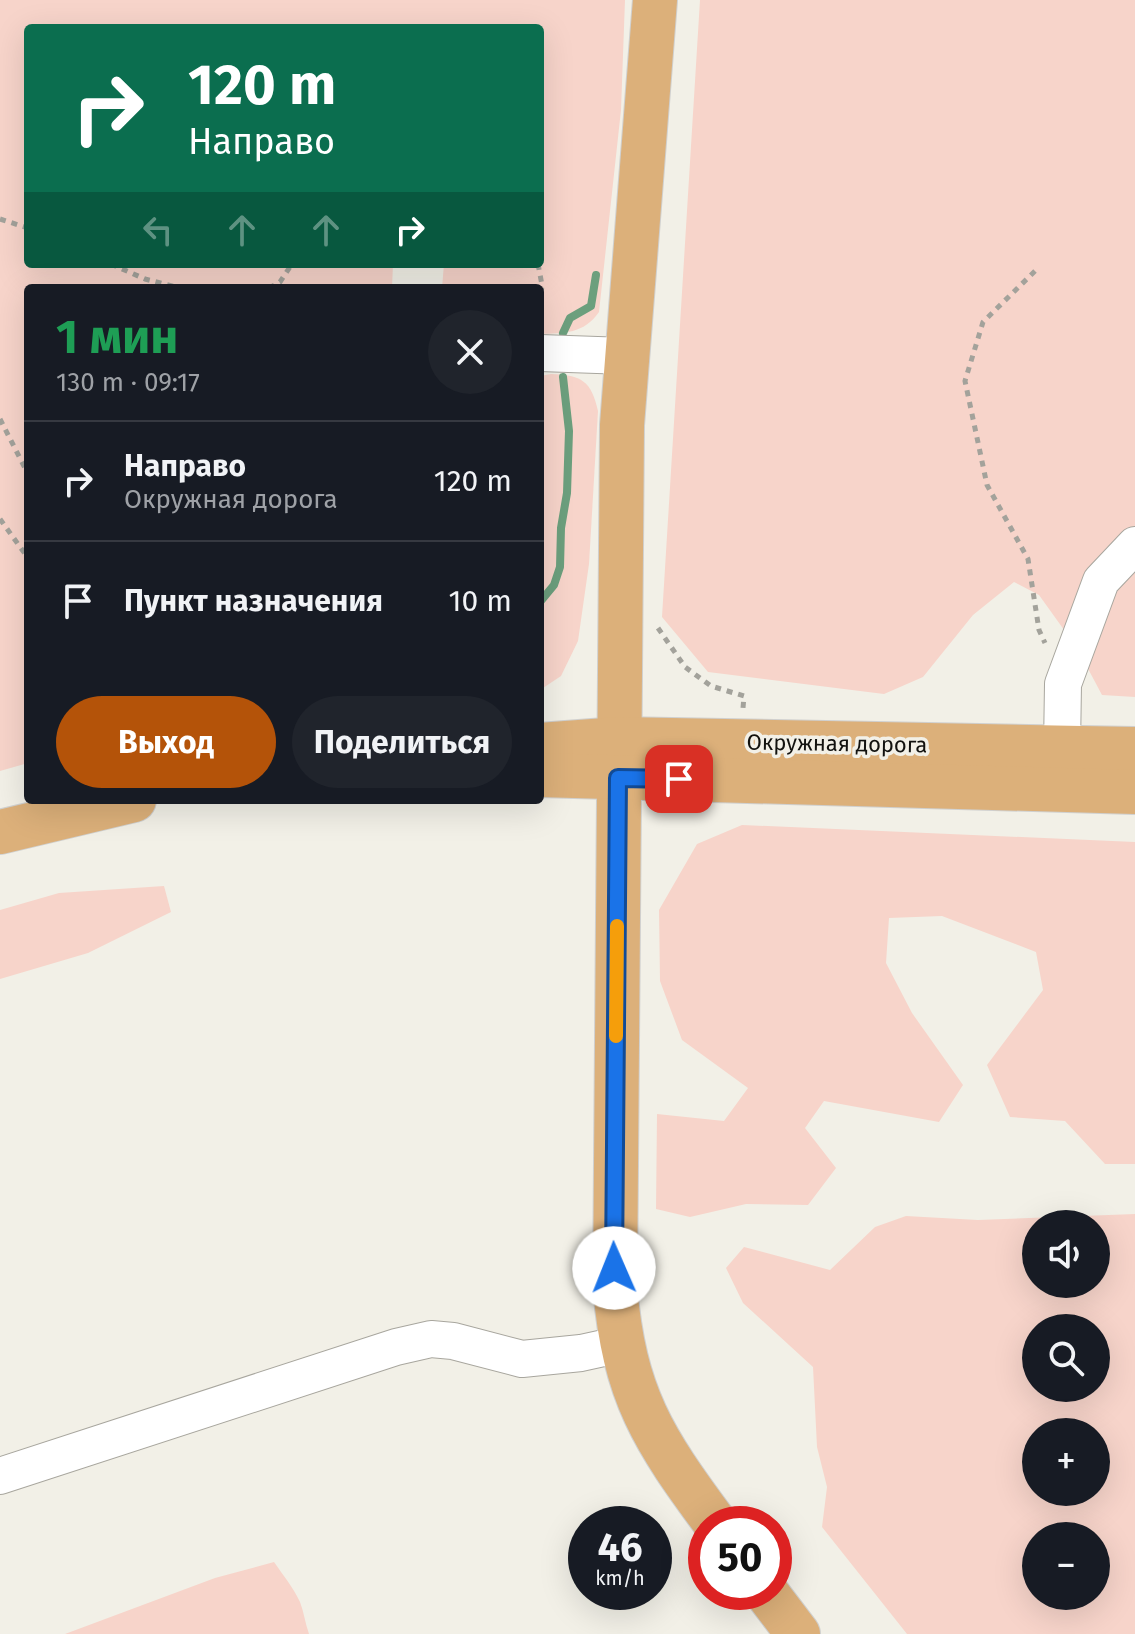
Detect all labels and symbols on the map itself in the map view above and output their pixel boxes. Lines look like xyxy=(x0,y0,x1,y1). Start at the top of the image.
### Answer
street label: Окружная дорога xyxy=(746,728,928,759)
pin xyxy=(645,745,713,813)
position arrow xyxy=(572,1226,656,1310)
speed limit sign: 50 xyxy=(688,1506,792,1610)

